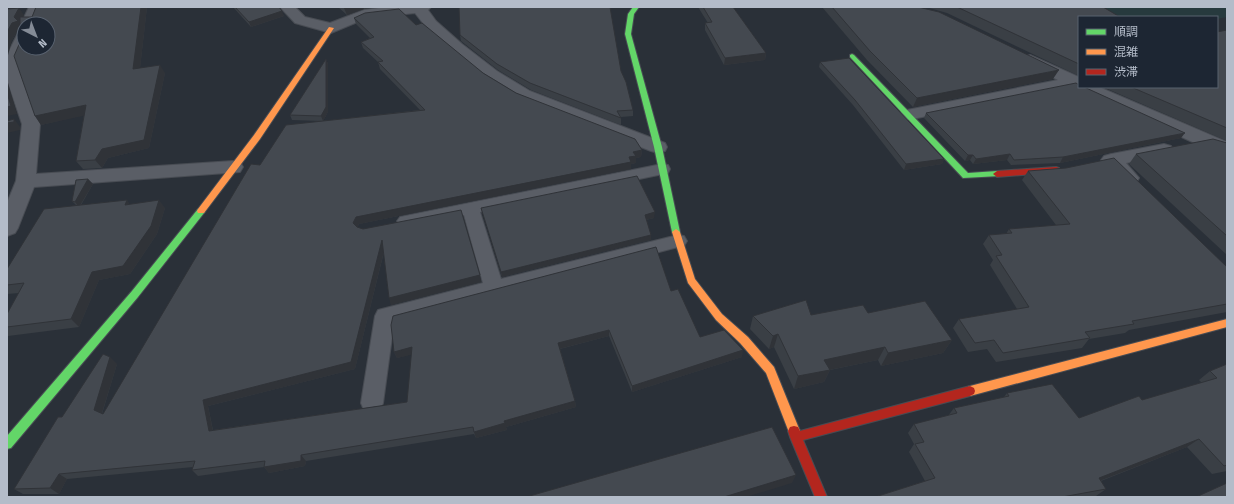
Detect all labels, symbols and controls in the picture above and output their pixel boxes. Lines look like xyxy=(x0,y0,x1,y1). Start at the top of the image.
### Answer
north arrow xyxy=(16,16,56,56)
legend xyxy=(1078,16,1218,88)
text: 順調 xyxy=(1114,25,1138,39)
text: N xyxy=(36,36,49,50)
text: 混雑 xyxy=(1114,45,1138,59)
text: 渋滞 xyxy=(1114,65,1138,79)

